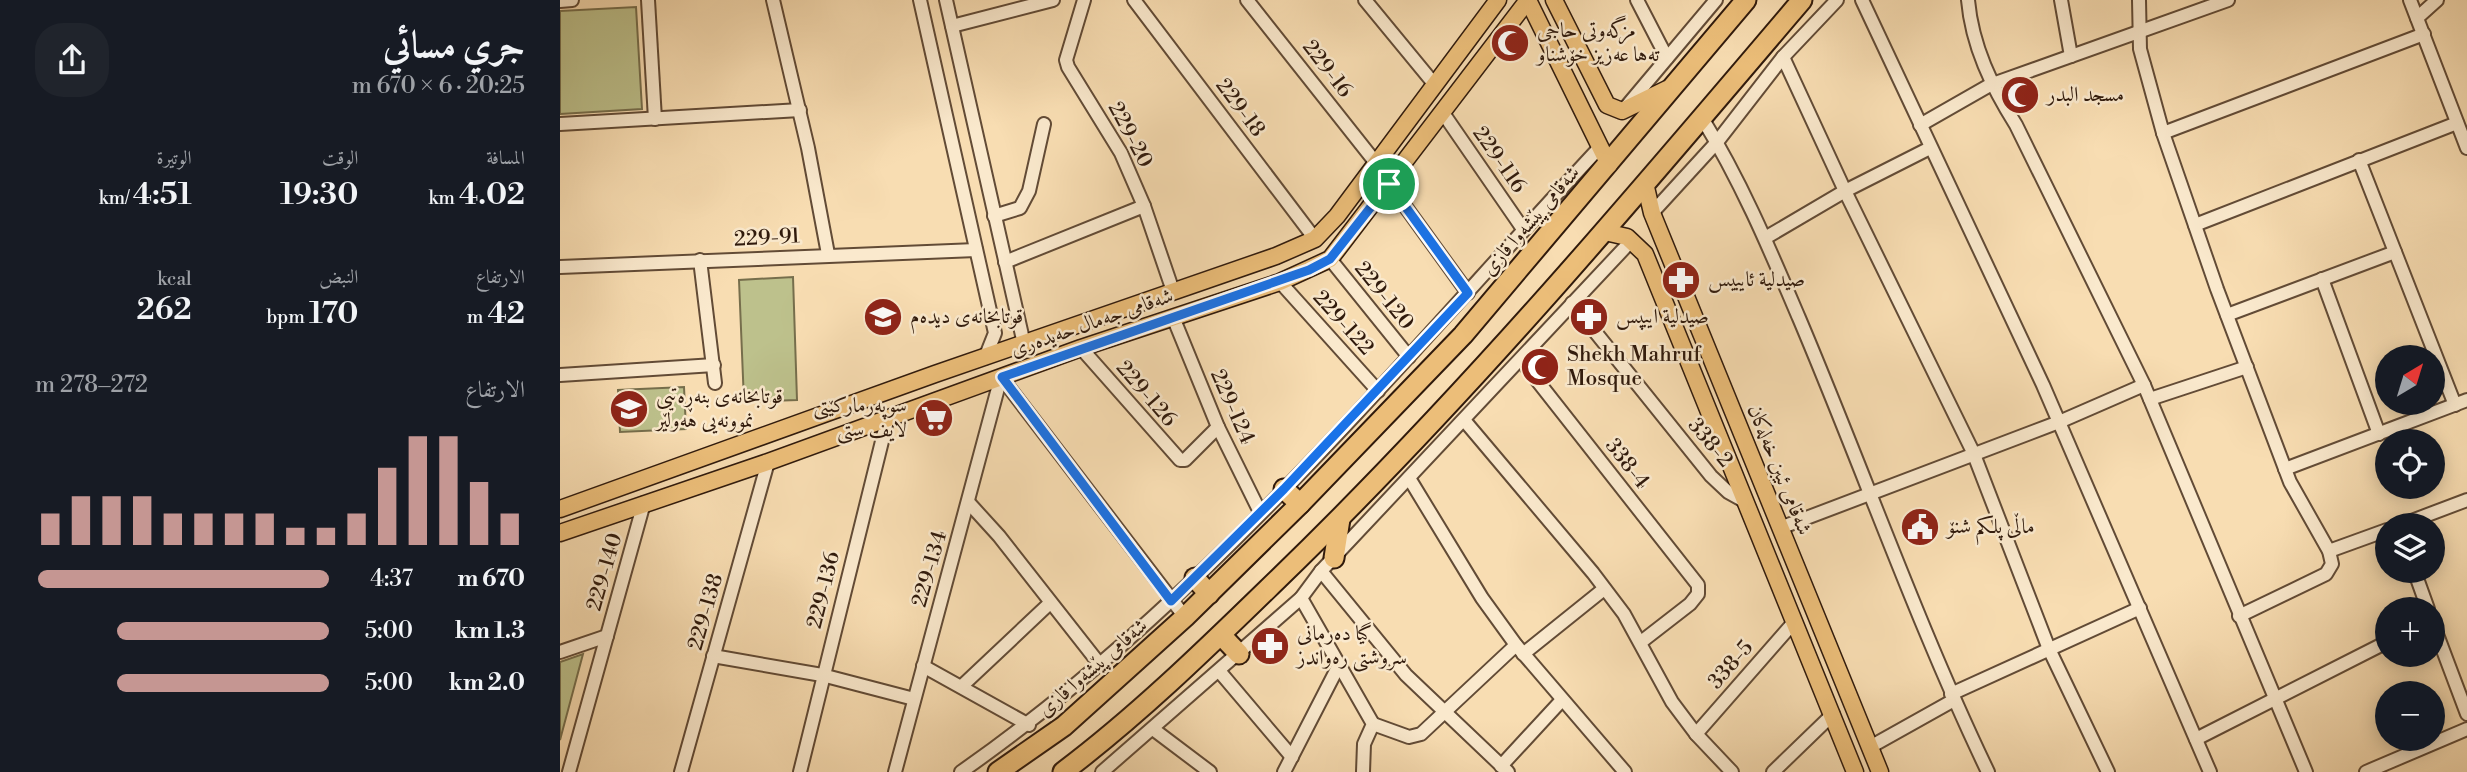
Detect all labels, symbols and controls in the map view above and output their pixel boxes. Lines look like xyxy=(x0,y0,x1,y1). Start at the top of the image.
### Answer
place label: مزگەوتی حاجی تەها عەزیز خۆشناو xyxy=(1535,15,1660,68)
text: جري مسائي xyxy=(383,22,525,69)
mosque icon: مزگەوتی حاجی تەها عەزیز خۆشناو xyxy=(1489,22,1531,64)
button: share xyxy=(35,23,109,97)
street label: 229-16 xyxy=(1296,35,1358,103)
text: 20:25 · 6 × 670 m xyxy=(352,72,525,100)
street label: 229-18 xyxy=(1210,74,1270,142)
mosque icon: مسجد البدر xyxy=(1999,74,2041,116)
place label: مسجد البدر xyxy=(2045,82,2124,108)
street label: 229-20 xyxy=(1102,98,1158,172)
street label: 229-116 xyxy=(1467,122,1532,199)
text: الوتيرة xyxy=(157,146,192,170)
text: الوقت xyxy=(322,146,358,170)
text: المسافة xyxy=(486,146,525,170)
pin xyxy=(1359,154,1419,214)
street label: شەقامی پێشەوا قازی xyxy=(1476,161,1586,281)
icon: arrive xyxy=(1370,165,1408,203)
text: 4:51 xyxy=(133,176,192,214)
text: 19:30 xyxy=(280,176,358,214)
text: 4.02 xyxy=(459,176,525,214)
text: /km xyxy=(99,186,133,210)
text: km xyxy=(428,186,459,210)
street label: 229-91 xyxy=(733,223,801,253)
street label: 229-120 xyxy=(1349,257,1419,335)
pharmacy icon: صيدلية ئايبيس xyxy=(1660,259,1702,301)
text: النبض xyxy=(319,265,358,289)
text: الارتفاع xyxy=(476,265,525,289)
text: kcal xyxy=(157,267,192,291)
place label: صيدلية ئايبيس xyxy=(1708,267,1805,293)
street label: شەقامی جەمال حەیدەری xyxy=(1007,283,1177,363)
street label: 229-122 xyxy=(1307,285,1379,361)
text: 262 xyxy=(137,291,192,329)
text: 170 xyxy=(309,295,358,333)
text: 42 xyxy=(487,295,525,333)
school or university icon: قوتابخانەی دیدەم xyxy=(862,296,904,338)
pharmacy icon: صيدلية ایبپس xyxy=(1568,296,1610,338)
place label: قوتابخانەی دیدەم xyxy=(910,304,1023,334)
place label: صيدلية ایبپس xyxy=(1616,304,1709,331)
text: bpm xyxy=(267,305,309,329)
text: m xyxy=(467,305,487,329)
place label: Shekh Mahruf Mosque xyxy=(1567,342,1702,392)
north arrow xyxy=(2375,345,2445,415)
map controls xyxy=(2375,345,2445,751)
mosque icon: Shekh Mahruf Mosque xyxy=(1519,346,1561,388)
street label: 229-126 xyxy=(1110,356,1182,433)
street label: 229-124 xyxy=(1204,366,1260,448)
text: 272–278 m xyxy=(35,371,148,399)
text: الارتفاع xyxy=(465,376,525,404)
place label: قوتابخانەی بنەڕەتیی نموونەیی هەولێر xyxy=(654,384,783,434)
school or university icon: قوتابخانەی بنەڕەتیی نموونەیی هەولێر xyxy=(608,388,650,430)
place label: سوپەرمارکێتی لایف ستی xyxy=(813,393,907,444)
supermarket icon: سوپەرمارکێتی لایف ستی xyxy=(913,397,955,439)
street label: شەقامی ئیبن خەلەکان xyxy=(1741,401,1817,539)
street label: 338-2 xyxy=(1682,413,1738,473)
button: locate xyxy=(2375,429,2445,499)
street label: 338-4 xyxy=(1599,434,1655,494)
public building icon: ماڵی پلکم شنۆ xyxy=(1899,506,1941,548)
place label: ماڵی پلکم شنۆ xyxy=(1945,513,2035,546)
button: layers xyxy=(2375,513,2445,583)
street label: 229-134 xyxy=(907,528,953,610)
street label: 229-140 xyxy=(582,530,628,614)
street label: 229-136 xyxy=(802,549,846,631)
text: 4:37 xyxy=(370,565,413,593)
text: 670 m xyxy=(457,565,525,593)
street label: 229-138 xyxy=(683,571,729,653)
button: + xyxy=(2375,597,2445,667)
street label: شەقامی پێشەوا قازی xyxy=(1033,613,1153,723)
text: 5:00 xyxy=(365,617,413,645)
text: 1.3 km xyxy=(455,617,525,645)
place label: گیا دەرمانی سروشتی رەواندز xyxy=(1295,621,1407,672)
pharmacy icon: گیا دەرمانی سروشتی رەواندز xyxy=(1249,625,1291,667)
street label: 338-5 xyxy=(1703,635,1759,695)
text: 5:00 xyxy=(365,669,413,697)
text: 2.0 km xyxy=(449,669,525,697)
button: − xyxy=(2375,681,2445,751)

